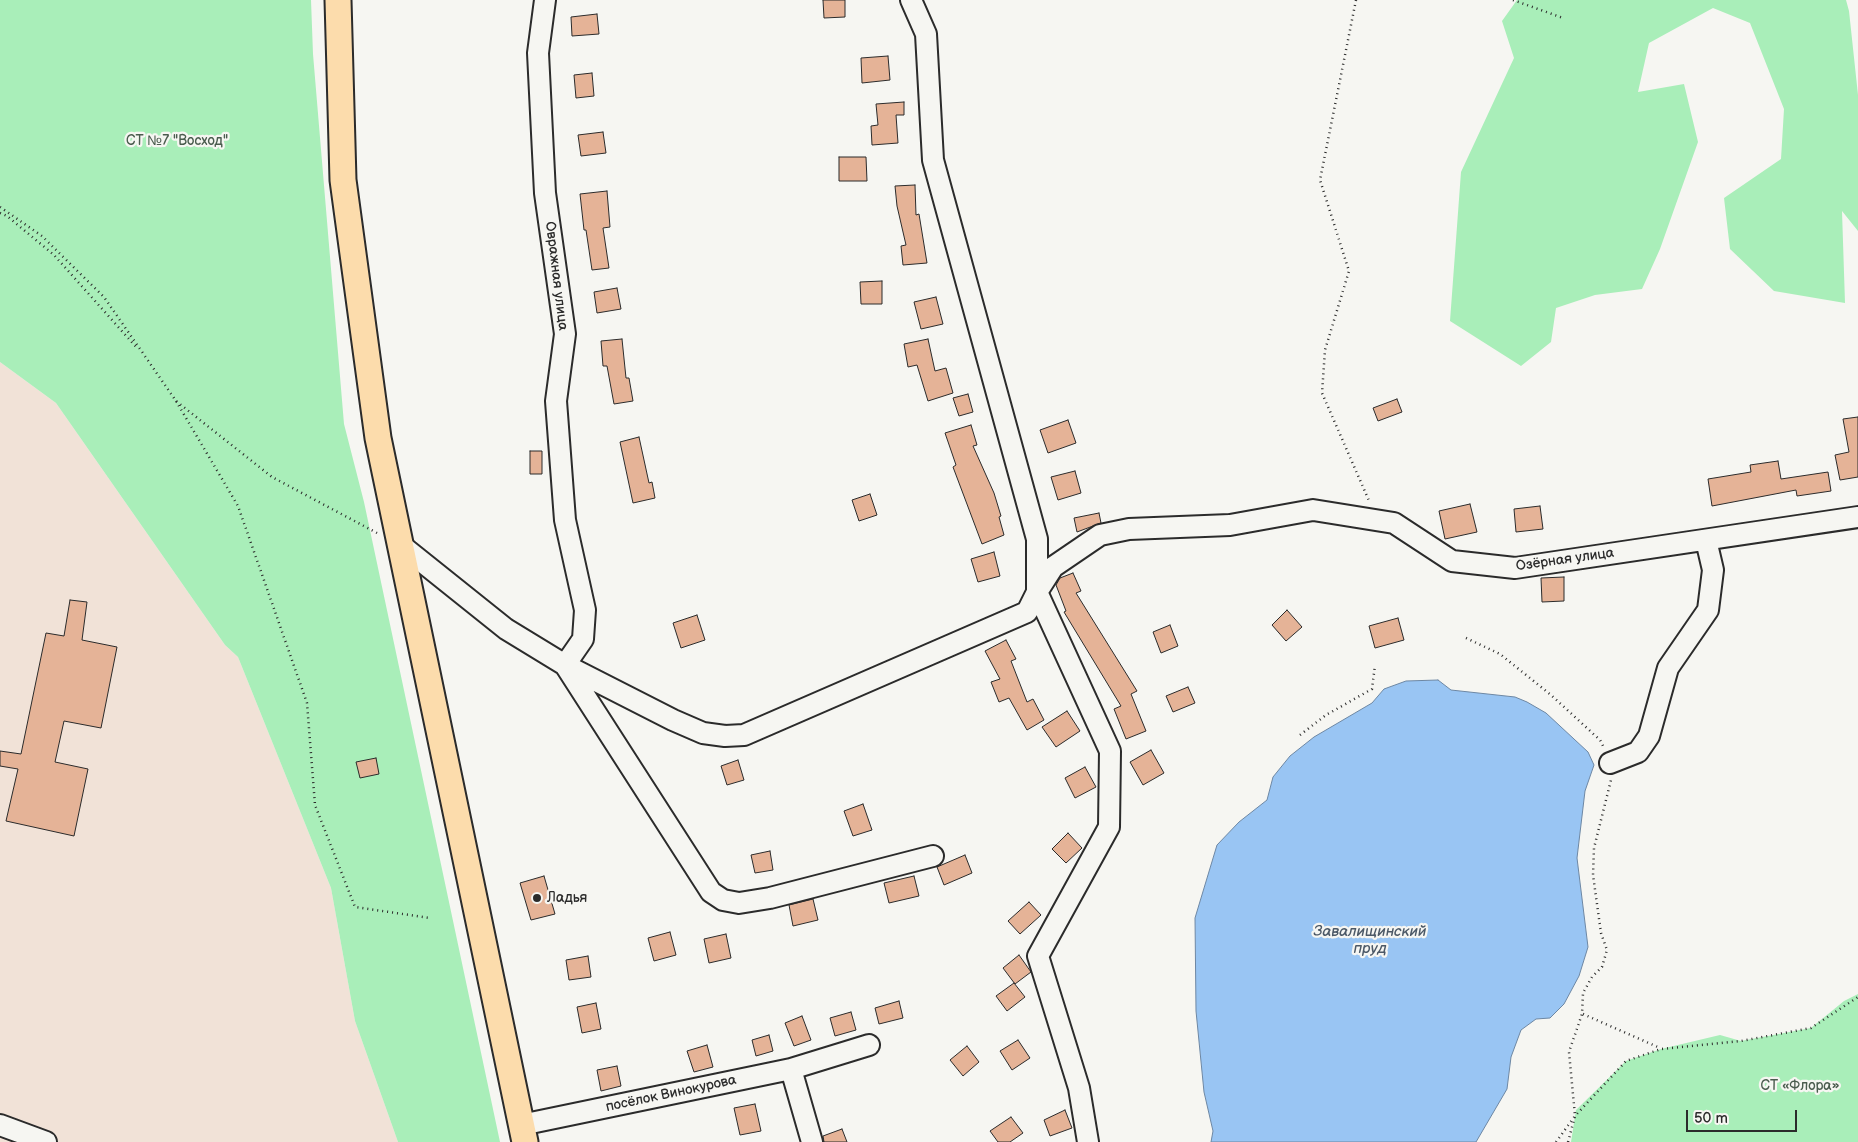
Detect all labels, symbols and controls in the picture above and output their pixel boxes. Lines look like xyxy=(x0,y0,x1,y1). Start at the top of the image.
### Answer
park label: СТ №7 "Восход" xyxy=(126,133,228,149)
street label: Овражная улица xyxy=(541,220,571,332)
street label: Озёрная улица xyxy=(1515,545,1615,575)
place label: Ладья xyxy=(547,890,587,906)
marker: Ладья xyxy=(531,892,543,904)
water label: Завалищинский пруд xyxy=(1314,923,1426,958)
street label: посёлок Винокурова xyxy=(604,1072,738,1116)
park label: СТ «Флора» xyxy=(1761,1078,1839,1094)
scale bar xyxy=(1688,1100,1799,1132)
text: 50 m xyxy=(1694,1109,1728,1128)

